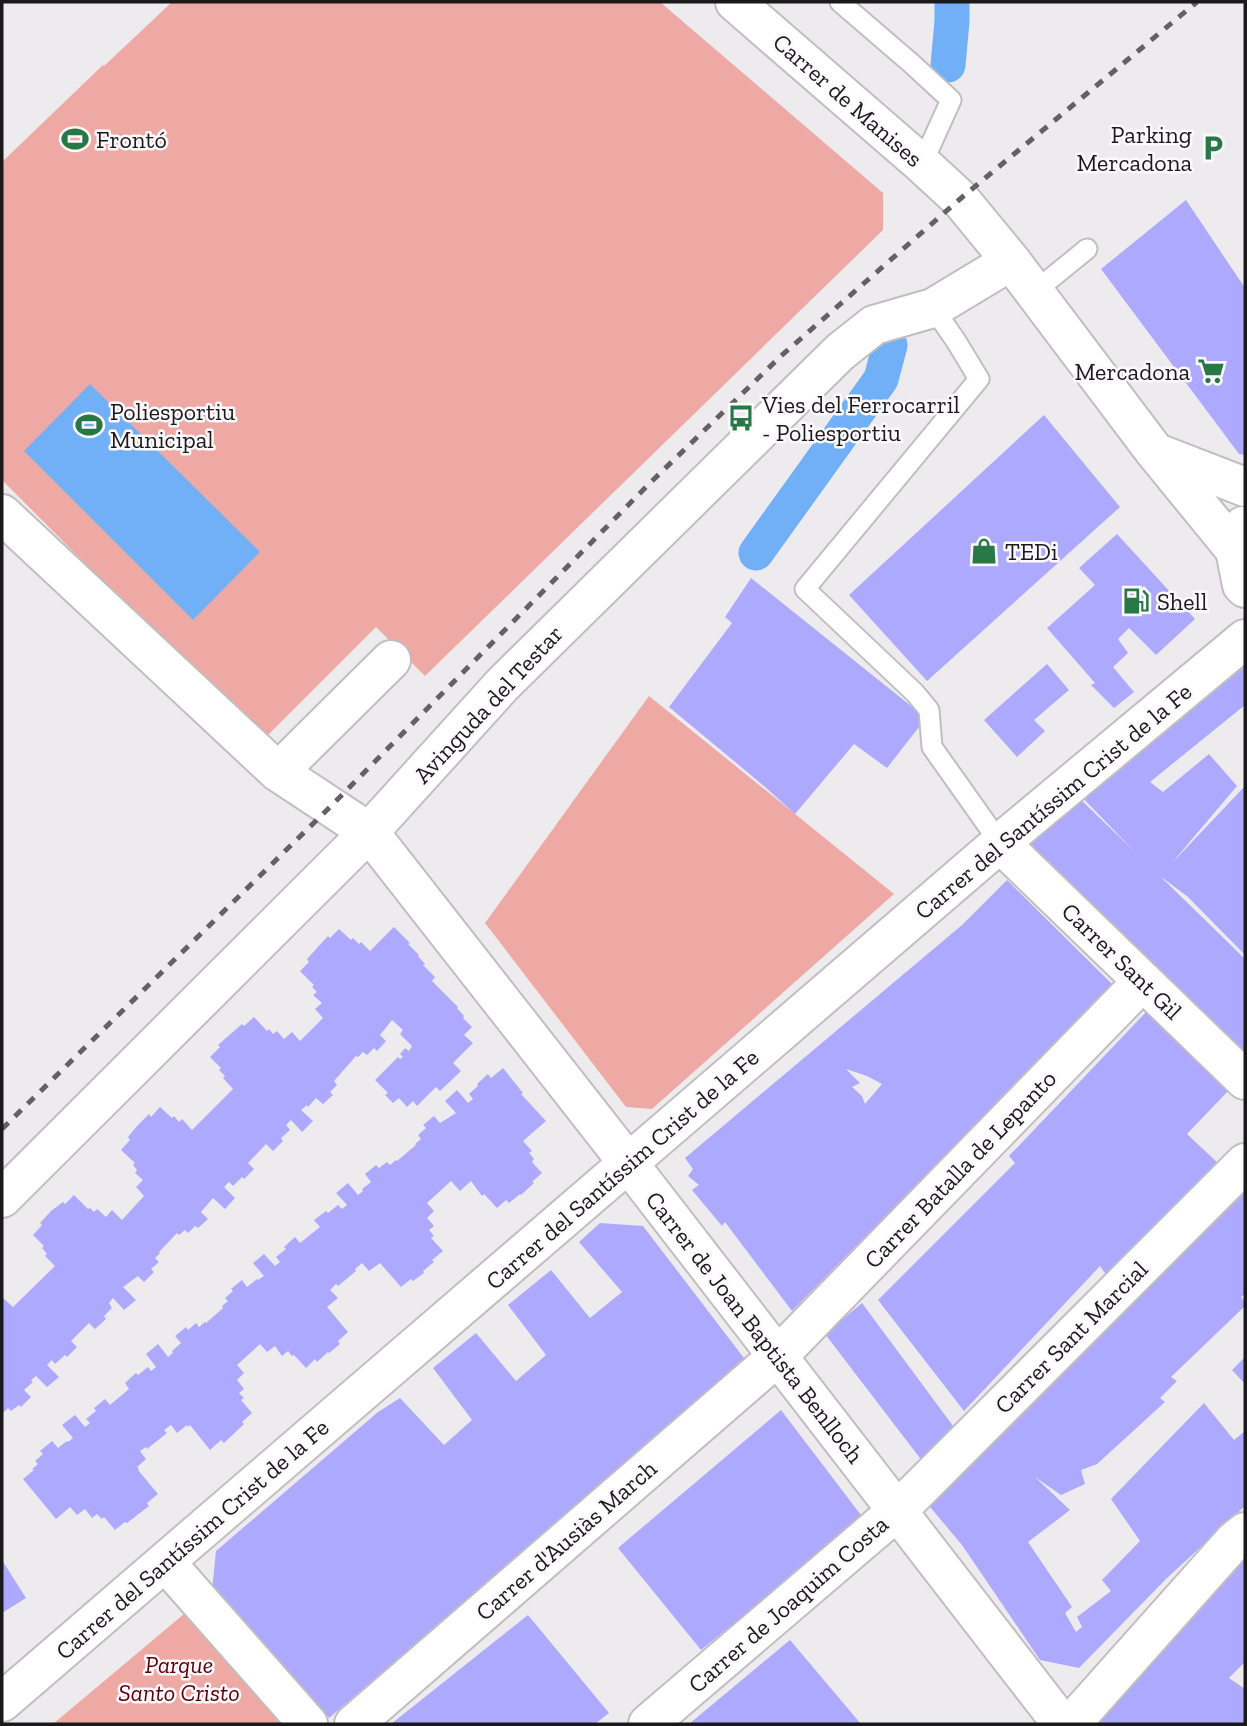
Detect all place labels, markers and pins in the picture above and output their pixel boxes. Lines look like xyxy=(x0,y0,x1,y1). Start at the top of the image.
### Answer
place label: Parking Mercadona xyxy=(1077,120,1192,177)
sports icon: Frontó xyxy=(60,124,90,154)
place label: Frontó xyxy=(96,125,167,154)
parking icon: Parking Mercadona xyxy=(1198,133,1228,163)
supermarket icon: Mercadona xyxy=(1196,356,1226,386)
place label: Mercadona xyxy=(1075,357,1190,386)
place label: Vies del Ferrocarril - Poliesportiu xyxy=(761,390,960,447)
place label: Poliesportiu Municipal xyxy=(110,397,236,454)
bus stop icon: Vies del Ferrocarril - Poliesportiu xyxy=(726,403,756,433)
sports icon: Poliesportiu Municipal xyxy=(74,410,104,440)
shop icon: TEDi xyxy=(969,536,999,566)
place label: TEDi xyxy=(1005,537,1058,566)
fuel station icon: Shell xyxy=(1121,586,1151,616)
place label: Shell xyxy=(1157,587,1207,616)

